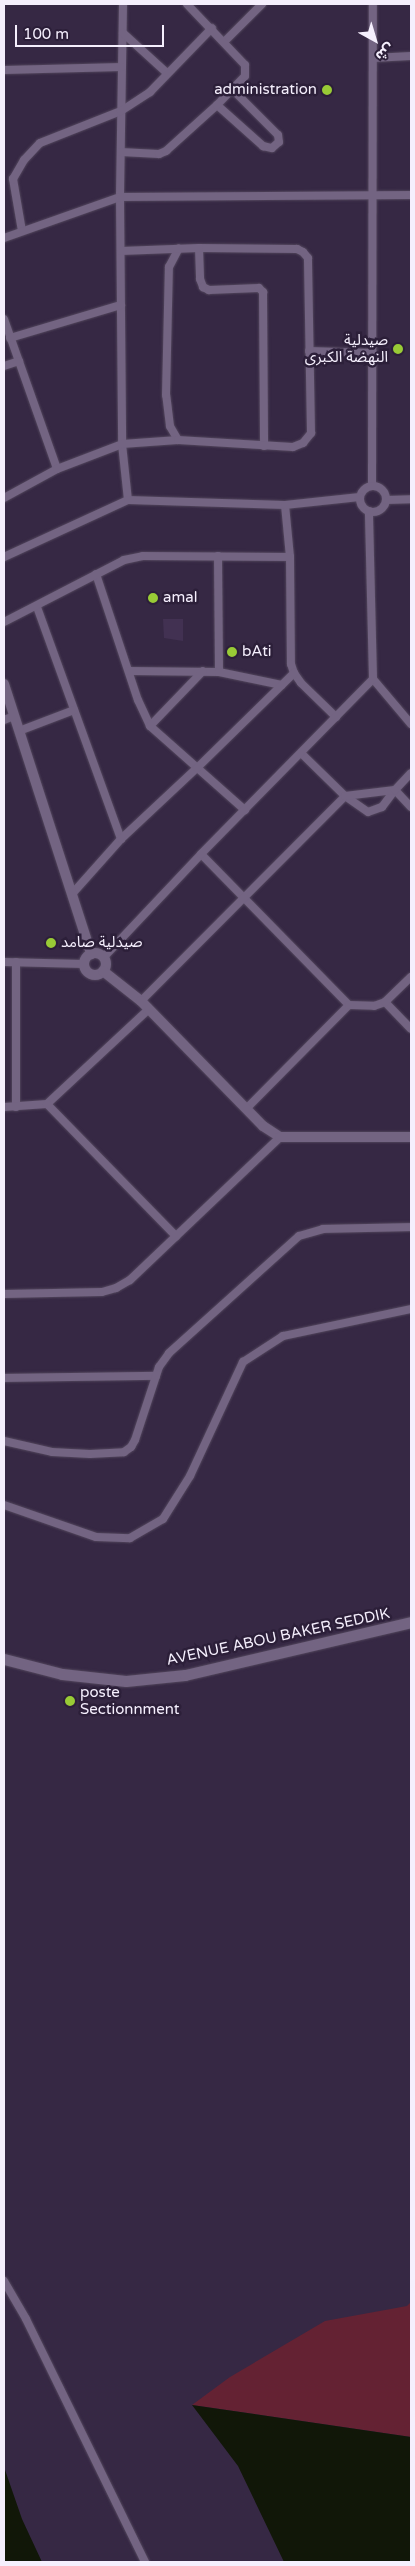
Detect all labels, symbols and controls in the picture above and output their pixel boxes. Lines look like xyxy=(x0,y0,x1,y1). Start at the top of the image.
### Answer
scale bar xyxy=(18,15,166,47)
north arrow xyxy=(350,15,400,65)
text: 100 m xyxy=(23,25,69,43)
text: ش xyxy=(372,39,398,65)
place label: administration xyxy=(214,81,317,99)
marker: administration xyxy=(321,84,333,96)
place label: صيدلية النهضة الكبرى xyxy=(305,331,388,366)
marker: صيدلية النهضة الكبرى xyxy=(392,343,404,355)
place label: amal xyxy=(163,589,197,607)
marker: amal xyxy=(147,592,159,604)
place label: bAti xyxy=(242,643,272,661)
marker: bAti xyxy=(226,646,238,658)
place label: صيدلية صامد xyxy=(61,934,143,952)
marker: صيدلية صامد xyxy=(45,937,57,949)
street label: AVENUE ABOU BAKER SEDDIK xyxy=(165,1605,391,1669)
place label: poste Sectionnment xyxy=(80,1683,180,1718)
marker: poste Sectionnment xyxy=(64,1695,76,1707)

